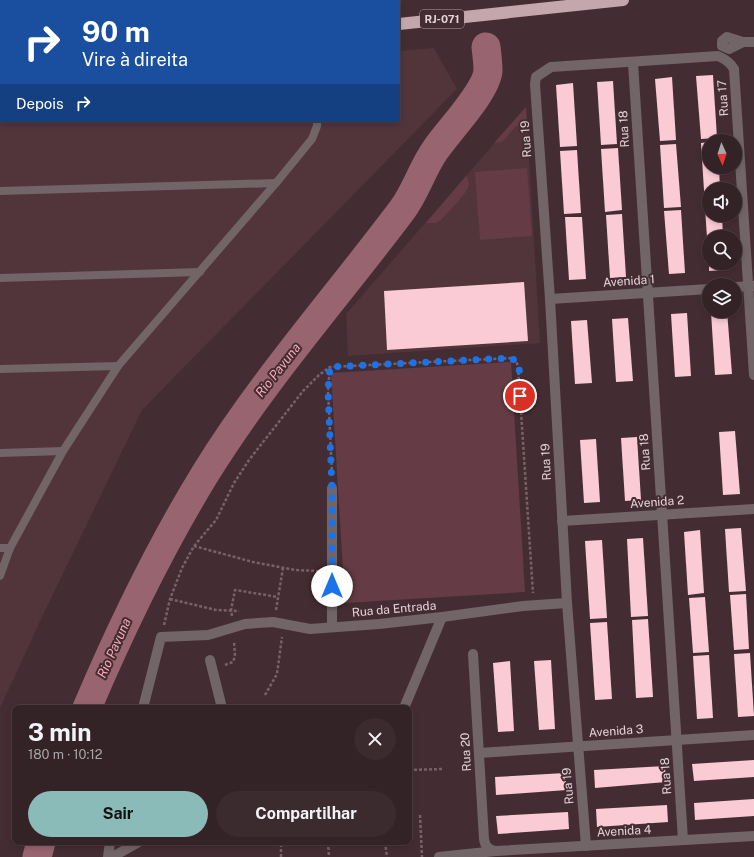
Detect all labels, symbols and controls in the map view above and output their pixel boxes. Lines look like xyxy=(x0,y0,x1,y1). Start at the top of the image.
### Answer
road number: RJ-071 xyxy=(420,10,464,28)
text: 90 m xyxy=(82,15,150,48)
icon: right xyxy=(16,16,68,68)
text: Vire à direita xyxy=(82,49,188,70)
street label: Rua 17 xyxy=(715,79,731,117)
icon: right xyxy=(72,92,94,114)
text: Depois xyxy=(16,95,64,112)
street label: Rua 18 xyxy=(616,110,632,148)
street label: Rua 19 xyxy=(518,120,534,158)
north arrow xyxy=(702,134,742,174)
map controls xyxy=(702,134,742,318)
button: sound xyxy=(702,182,742,222)
button: search xyxy=(702,230,742,270)
street label: Avenida 1 xyxy=(603,272,655,290)
button: layers xyxy=(702,278,742,318)
water label: Rio Pavuna xyxy=(252,340,304,400)
pin xyxy=(503,379,537,413)
icon: arrive xyxy=(509,385,531,407)
street label: Rua 18 xyxy=(637,433,653,471)
street label: Rua 19 xyxy=(538,443,554,481)
street label: Avenida 2 xyxy=(629,493,685,511)
position arrow xyxy=(311,565,353,607)
street label: Rua da Entrada xyxy=(351,598,437,620)
water label: Rio Pavuna xyxy=(94,616,134,680)
text: 3 min xyxy=(28,718,92,746)
button: close xyxy=(354,718,396,760)
street label: Avenida 3 xyxy=(588,722,644,740)
street label: Rua 20 xyxy=(458,732,474,772)
text: 180 m · 10:12 xyxy=(28,747,102,762)
street label: Rua 18 xyxy=(658,757,674,795)
street label: Rua 19 xyxy=(559,767,577,805)
button: Sair xyxy=(28,791,208,837)
button: Compartilhar xyxy=(216,791,396,837)
street label: Avenida 4 xyxy=(596,823,652,839)

